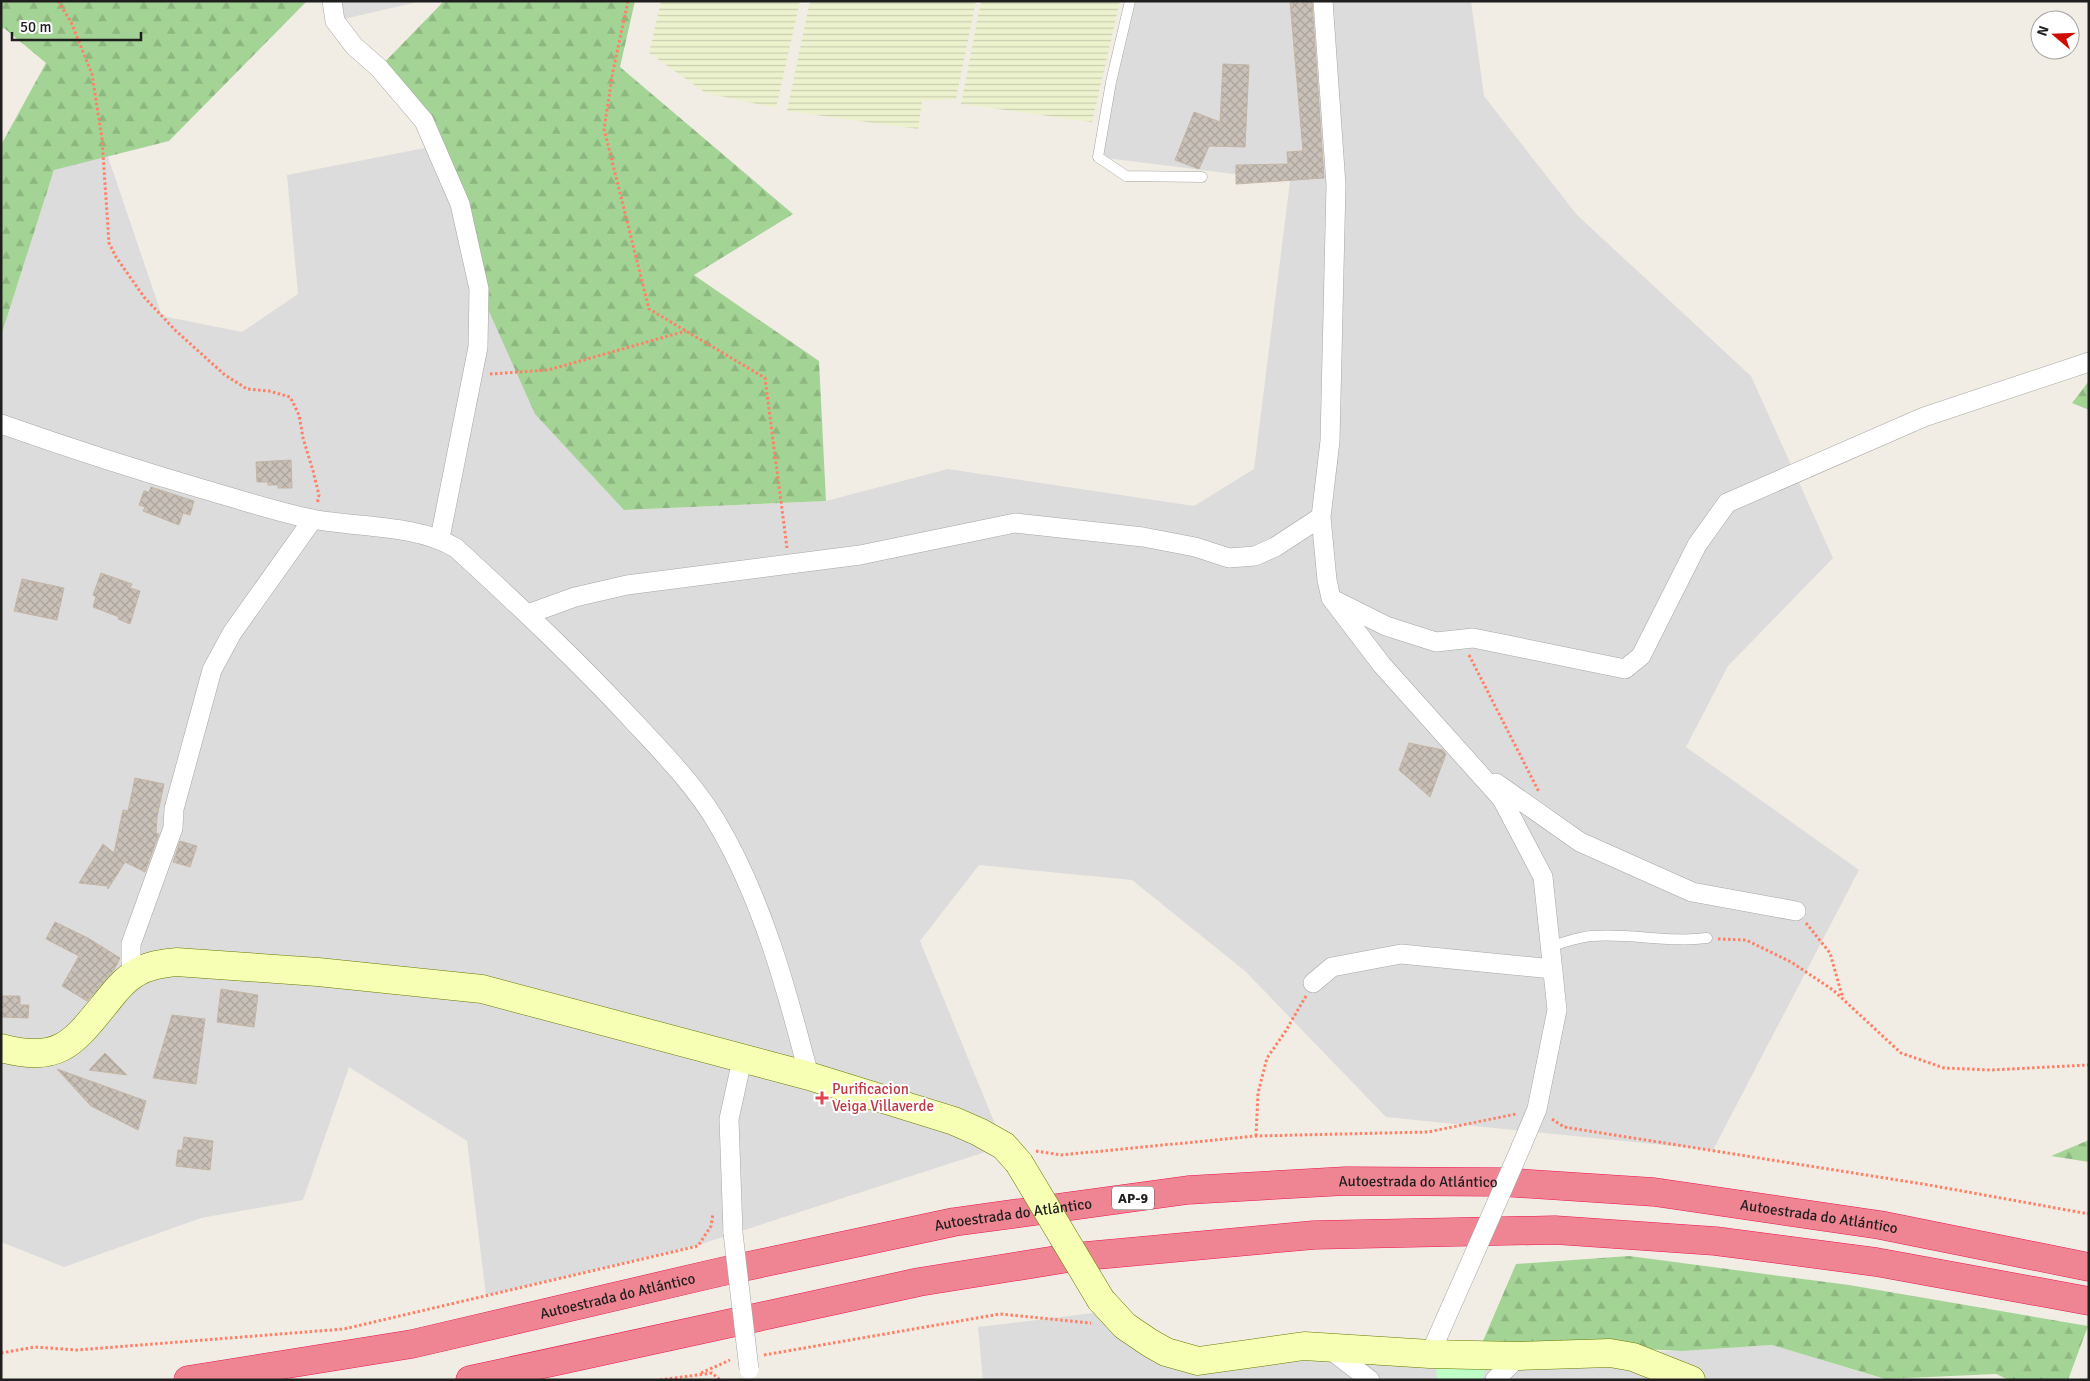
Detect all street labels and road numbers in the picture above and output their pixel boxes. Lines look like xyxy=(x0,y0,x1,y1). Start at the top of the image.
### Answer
street label: Autoestrada do Atlántico xyxy=(1338,1172,1498,1191)
road number: AP-9 xyxy=(1112,1186,1154,1210)
street label: Autoestrada do Atlántico xyxy=(933,1194,1093,1235)
street label: Autoestrada do Atlántico xyxy=(1739,1196,1900,1237)
street label: Autoestrada do Atlántico xyxy=(538,1269,697,1323)

